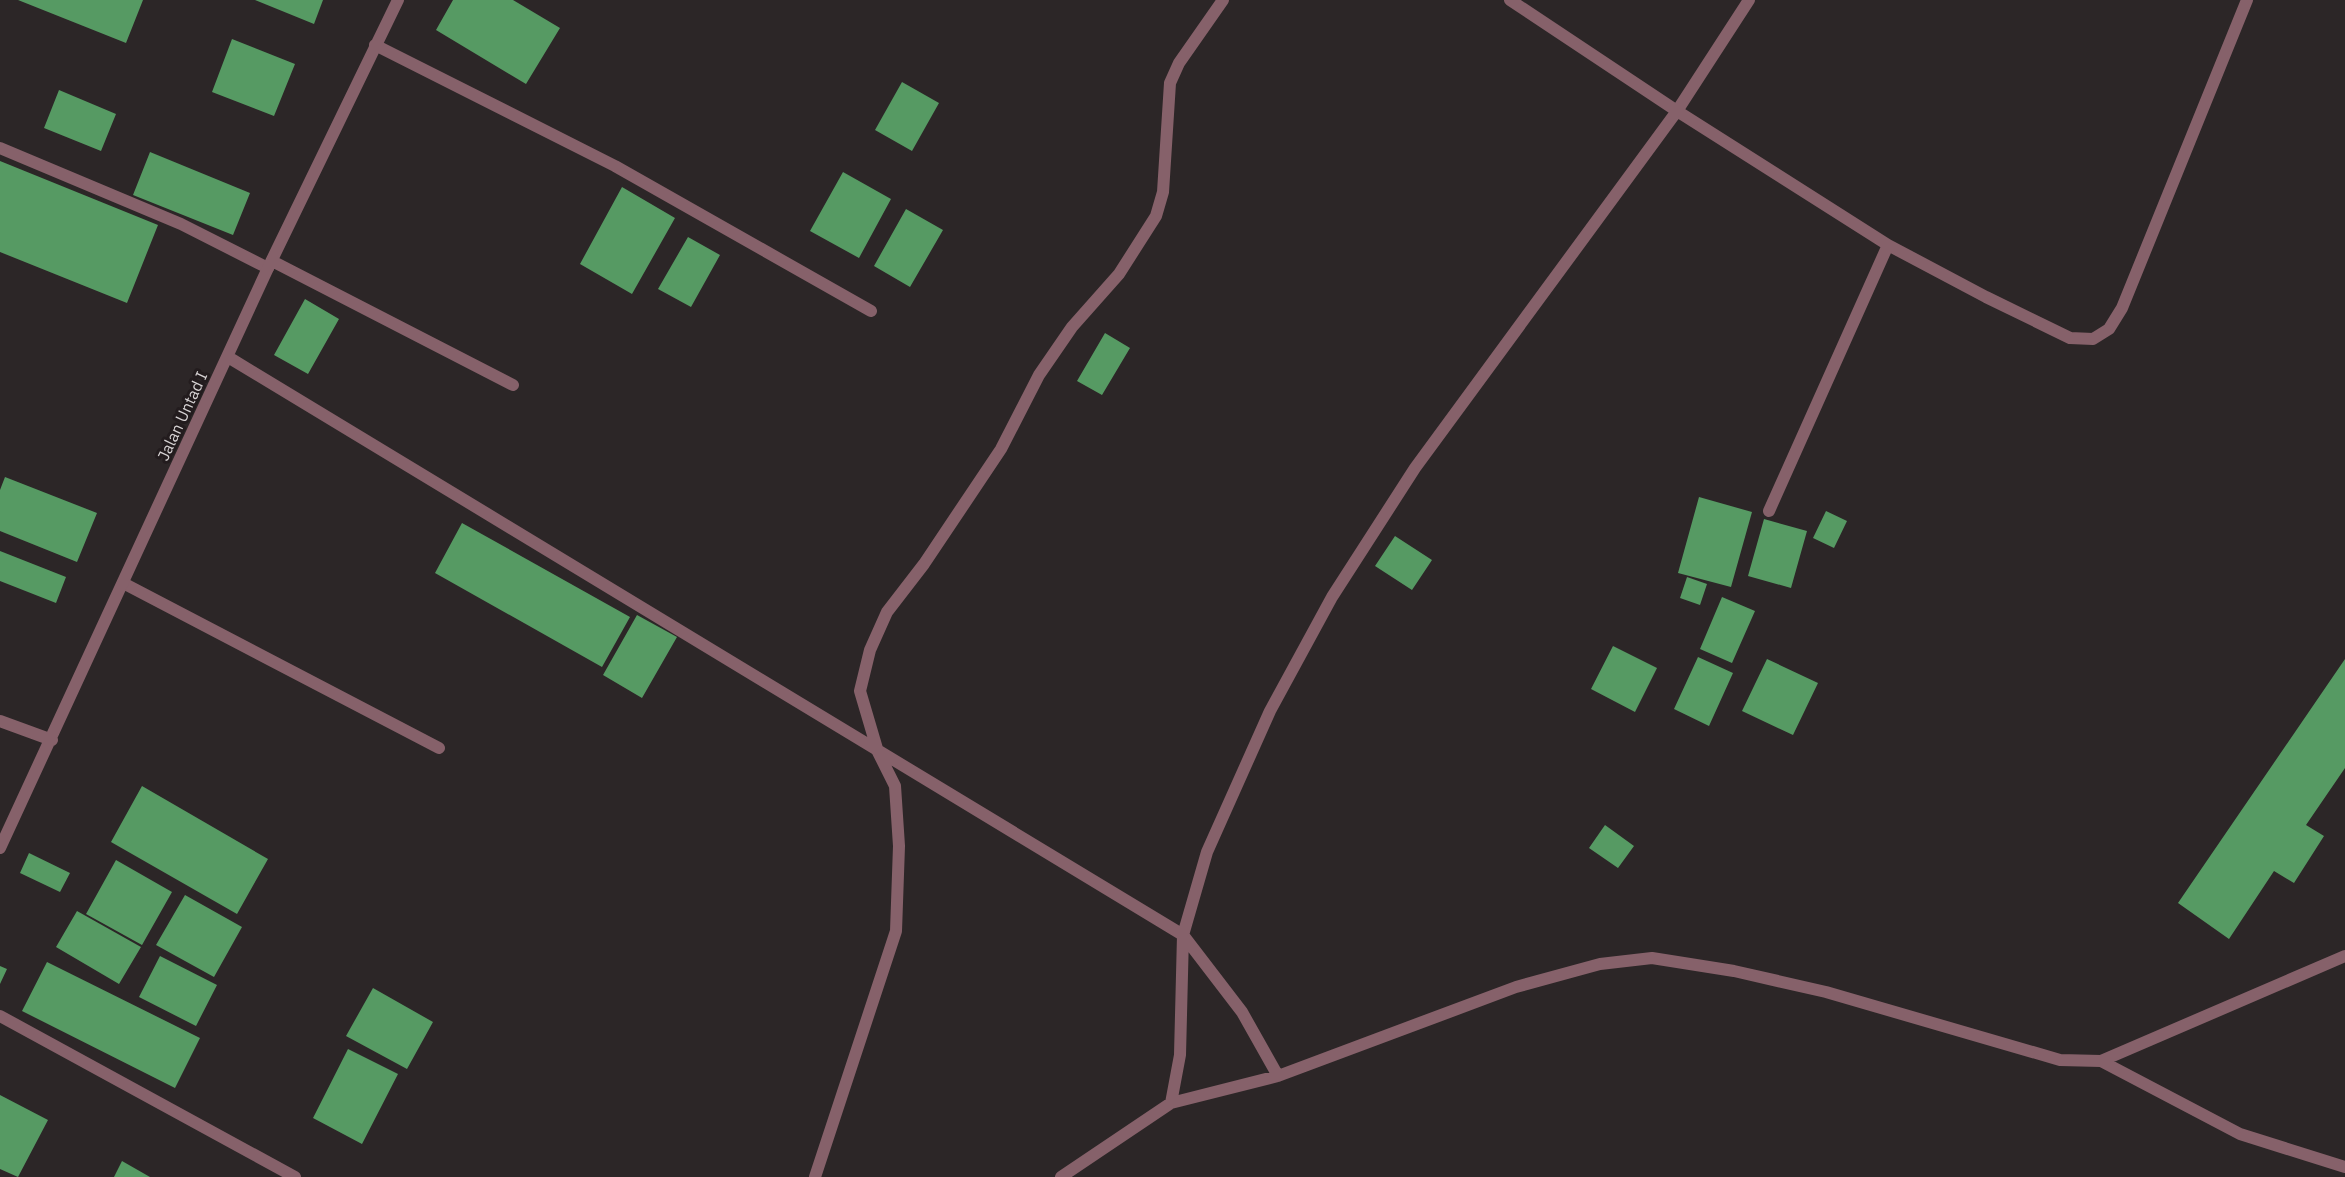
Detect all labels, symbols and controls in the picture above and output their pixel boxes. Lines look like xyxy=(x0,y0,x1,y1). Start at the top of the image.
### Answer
street label: Jalan Untad I xyxy=(153,368,211,464)

